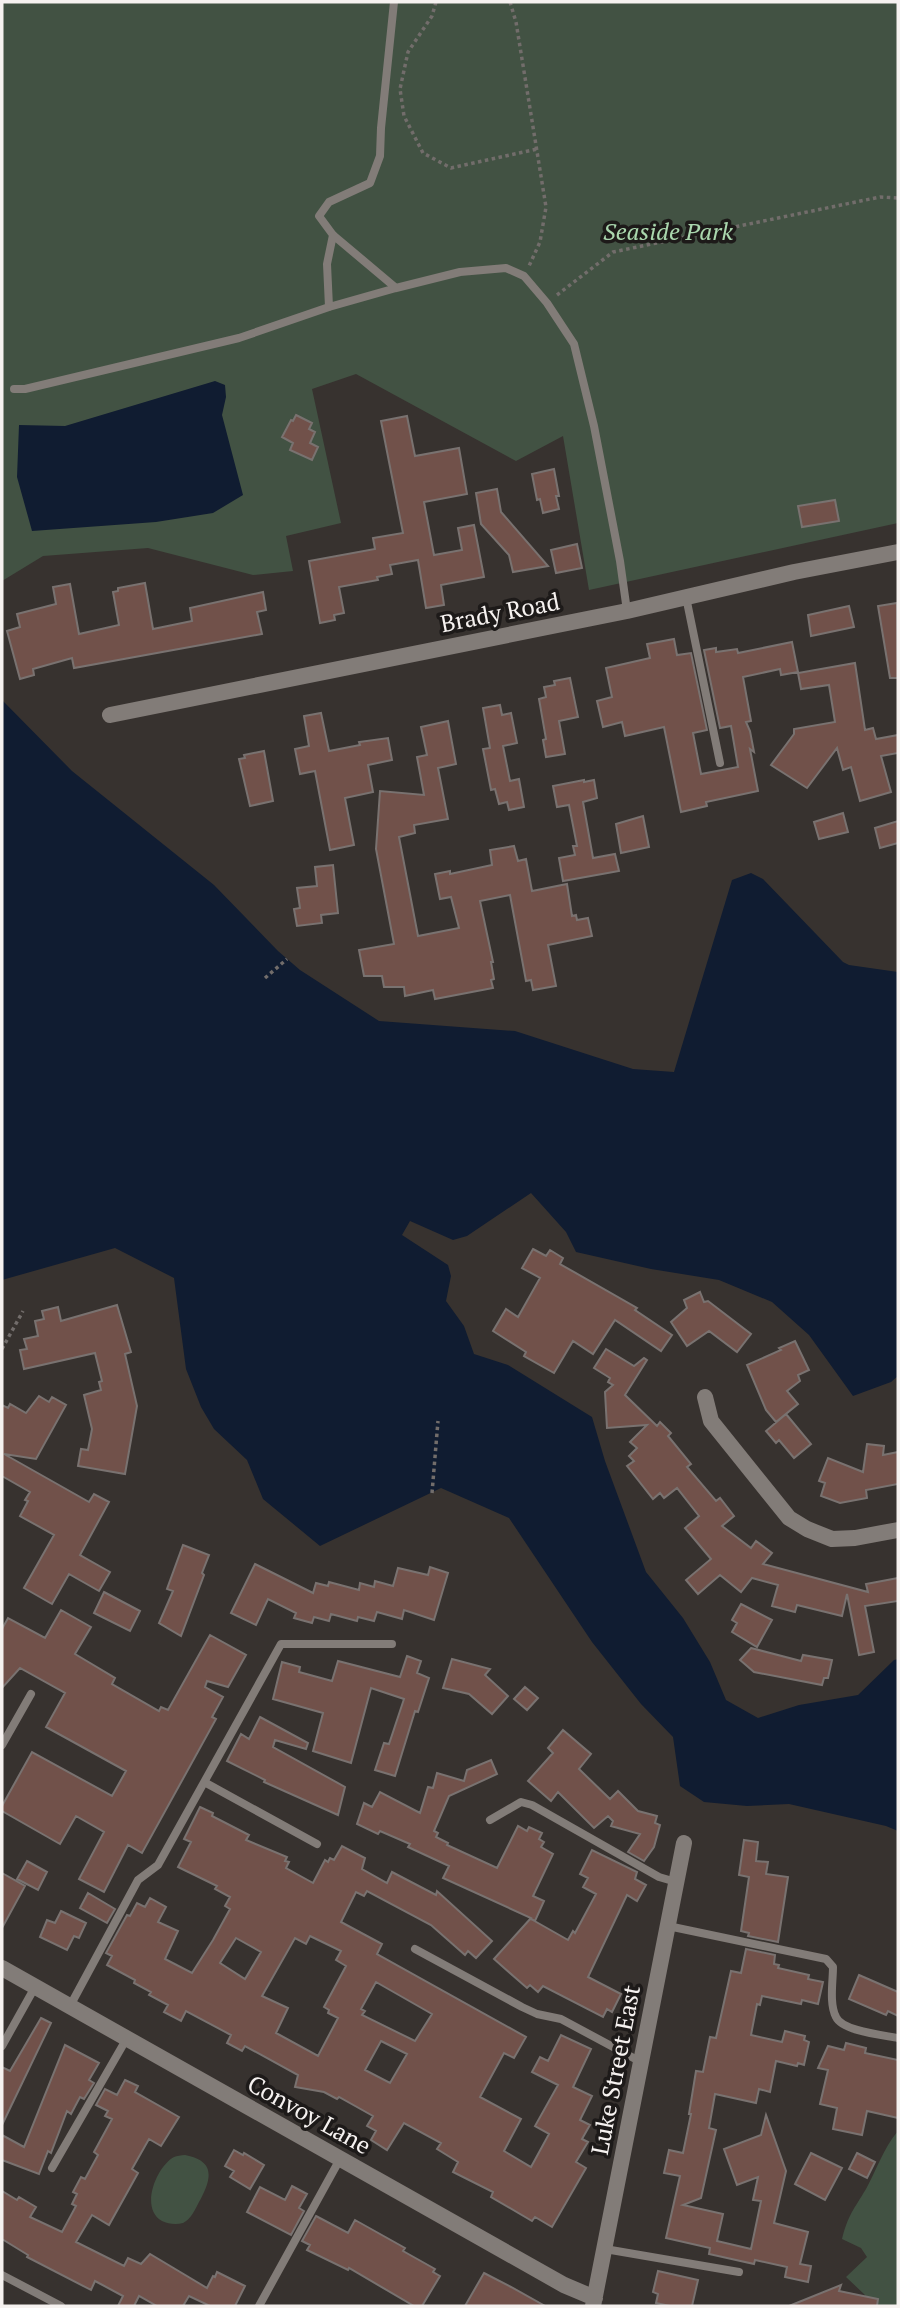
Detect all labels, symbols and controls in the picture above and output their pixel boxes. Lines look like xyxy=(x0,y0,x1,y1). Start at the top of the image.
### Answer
park label: Seaside Park xyxy=(603,215,733,247)
street label: Brady Road xyxy=(437,585,562,639)
street label: Luke Street East xyxy=(583,1982,647,2157)
street label: Convoy Lane xyxy=(242,2067,377,2161)

